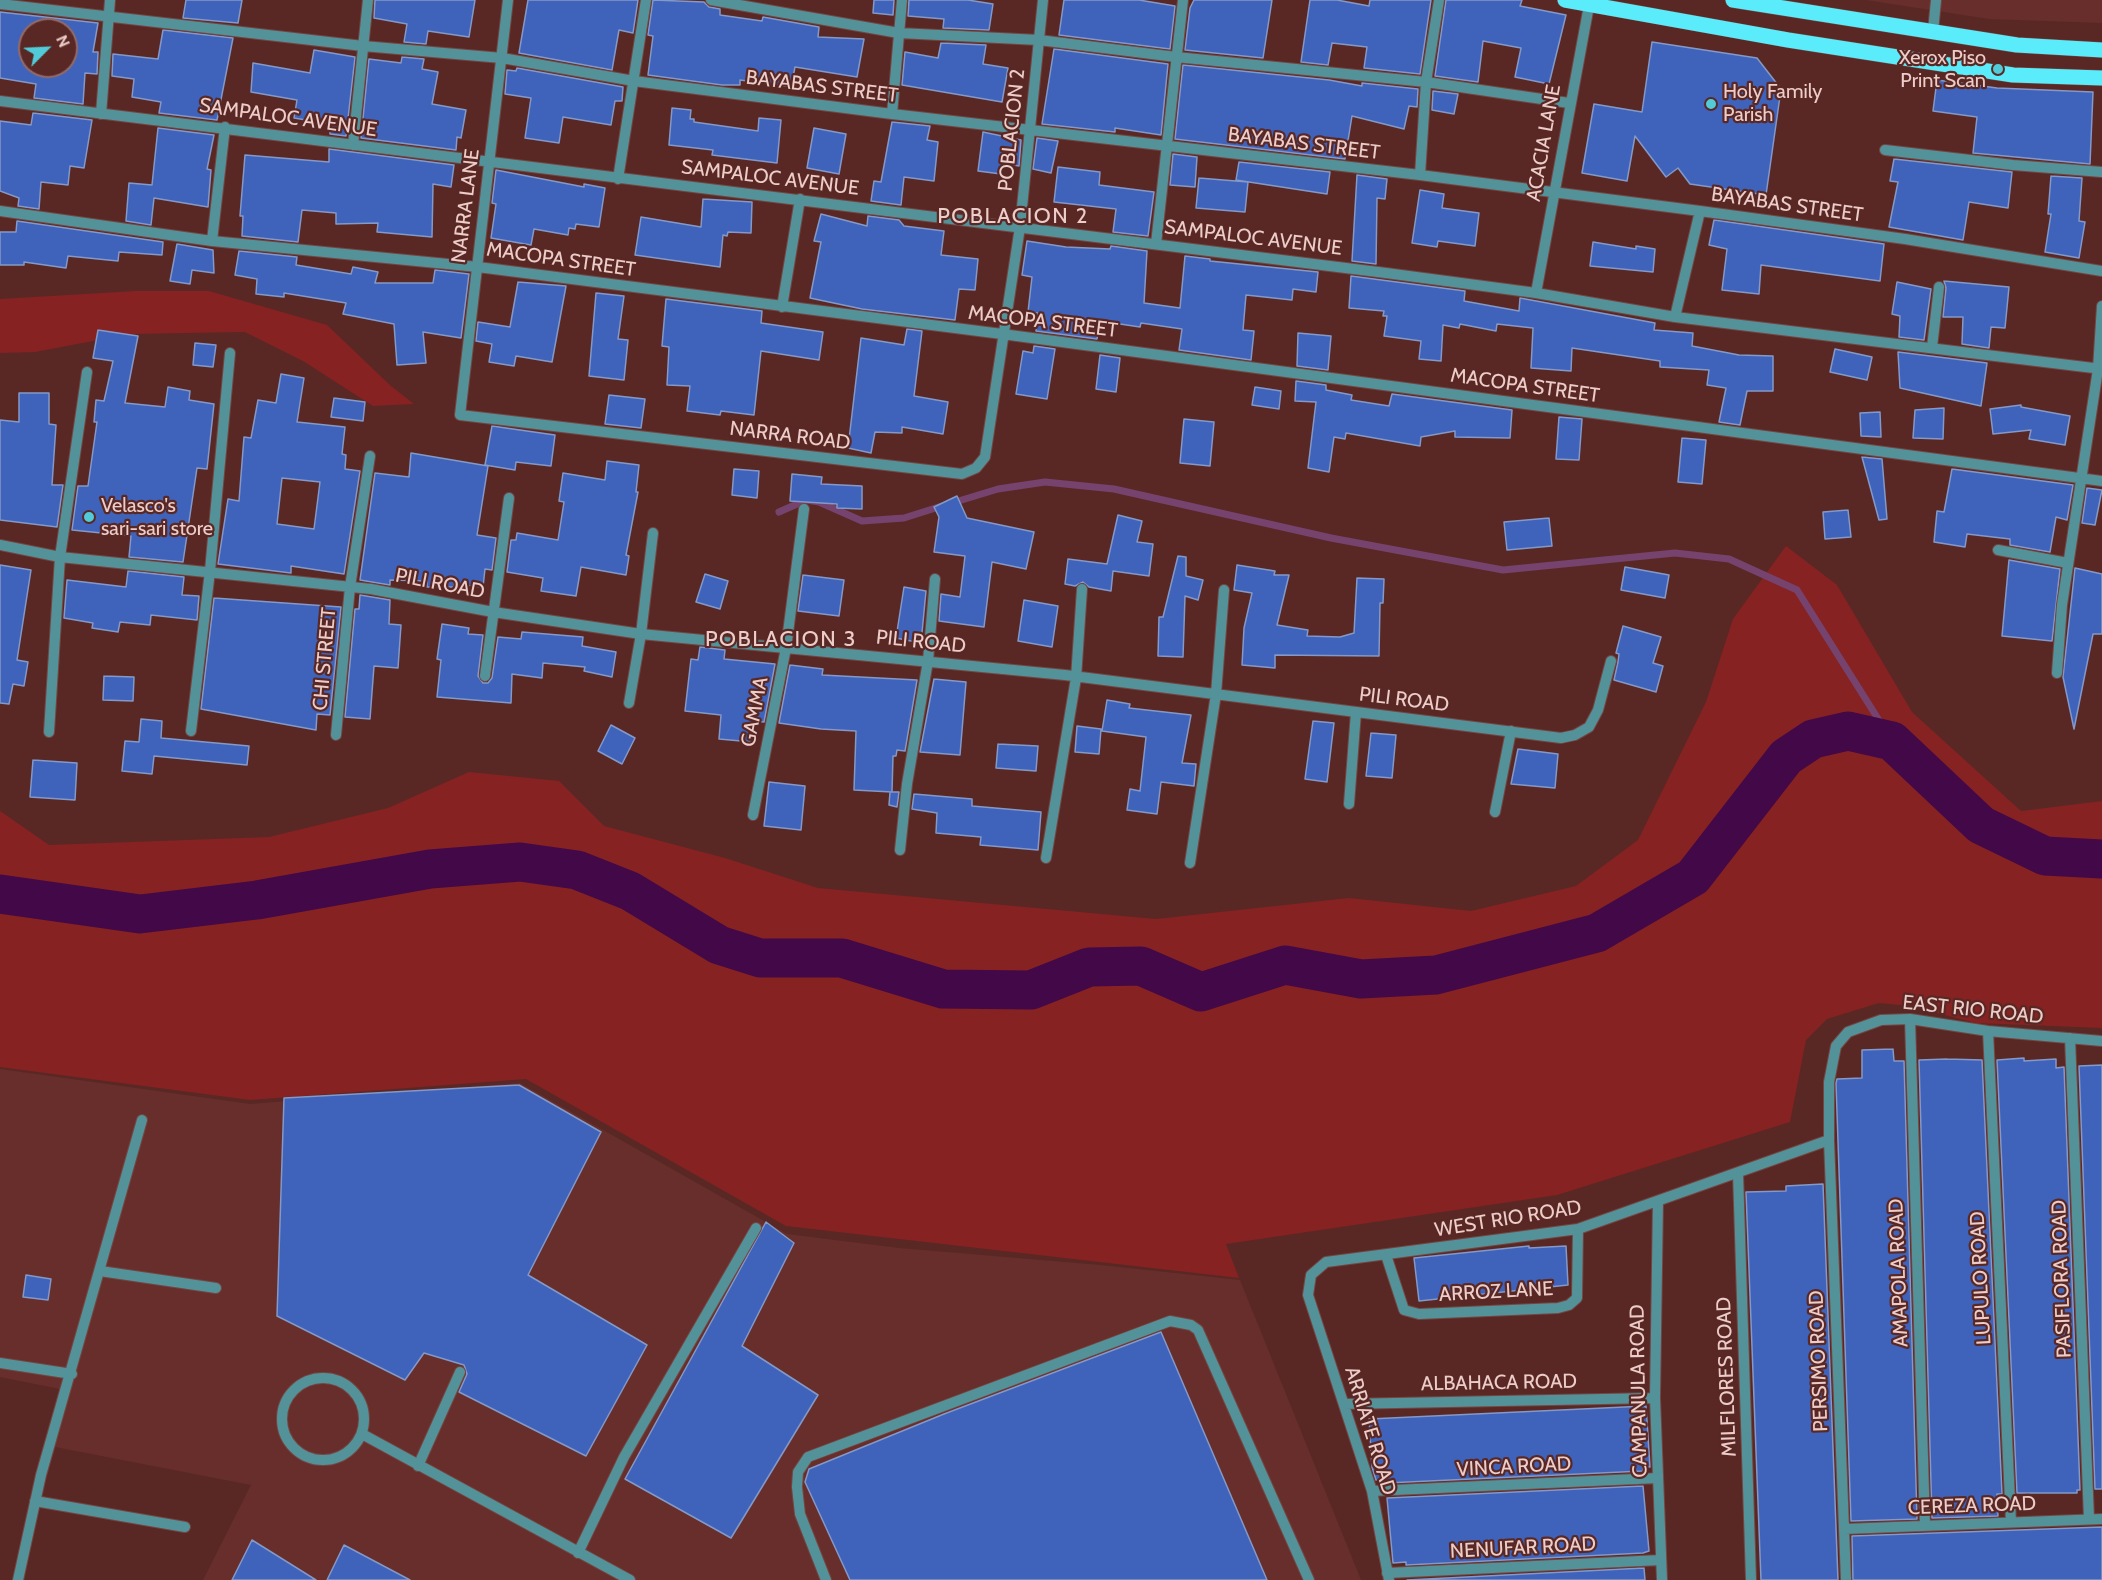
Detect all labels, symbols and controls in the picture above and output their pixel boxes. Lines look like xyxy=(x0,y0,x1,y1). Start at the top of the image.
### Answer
north arrow xyxy=(18,18,78,78)
text: N xyxy=(52,32,74,50)
place label: Xerox Piso Print Scan xyxy=(1899,46,1986,93)
marker: Xerox Piso Print Scan xyxy=(1991,62,2005,76)
street label: BAYABAS STREET xyxy=(745,66,899,108)
street label: POBLACION 2 xyxy=(994,68,1030,192)
place label: Holy Family Parish xyxy=(1723,80,1822,127)
street label: ACACIA LANE xyxy=(1522,83,1566,203)
street label: SAMPALOC AVENUE xyxy=(198,94,378,142)
marker: Holy Family Parish xyxy=(1704,97,1718,111)
street label: BAYABAS STREET xyxy=(1227,123,1381,165)
street label: NARRA LANE xyxy=(447,148,485,264)
street label: SAMPALOC AVENUE xyxy=(680,155,860,201)
street label: BAYABAS STREET xyxy=(1710,182,1864,228)
district label: POBLACION 2 xyxy=(937,204,1089,230)
street label: SAMPALOC AVENUE xyxy=(1163,215,1343,261)
street label: MACOPA STREET xyxy=(485,238,637,282)
street label: MACOPA STREET xyxy=(967,301,1119,343)
street label: MACOPA STREET xyxy=(1449,364,1601,408)
street label: NARRA ROAD xyxy=(728,417,852,455)
place label: Velasco's sari-sari store xyxy=(101,494,213,541)
marker: Velasco's sari-sari store xyxy=(82,510,96,524)
street label: PILI ROAD xyxy=(393,564,487,604)
street label: CHI STREET xyxy=(309,607,341,711)
street label: PILI ROAD xyxy=(875,625,967,659)
district label: POBLACION 3 xyxy=(705,627,857,653)
street label: GAMMA xyxy=(736,675,774,749)
street label: PILI ROAD xyxy=(1358,683,1450,717)
street label: EAST RIO ROAD xyxy=(1901,991,2045,1029)
street label: WEST RIO ROAD xyxy=(1433,1196,1583,1242)
street label: AMAPOLA ROAD xyxy=(1884,1198,1914,1348)
street label: PASIFLORA ROAD xyxy=(2047,1200,2077,1358)
street label: LUPULO ROAD xyxy=(1966,1211,1996,1345)
street label: ARROZ LANE xyxy=(1438,1277,1554,1307)
street label: PERSIMO ROAD xyxy=(1805,1290,1833,1432)
street label: MILFLORES ROAD xyxy=(1712,1297,1742,1457)
street label: CAMPANULA ROAD xyxy=(1625,1304,1653,1478)
street label: ARRIATE ROAD xyxy=(1339,1364,1401,1498)
street label: ALBAHACA ROAD xyxy=(1421,1370,1577,1396)
street label: VINCA ROAD xyxy=(1456,1452,1572,1482)
street label: CEREZA ROAD xyxy=(1907,1492,2037,1520)
street label: NENUFAR ROAD xyxy=(1449,1532,1597,1564)

